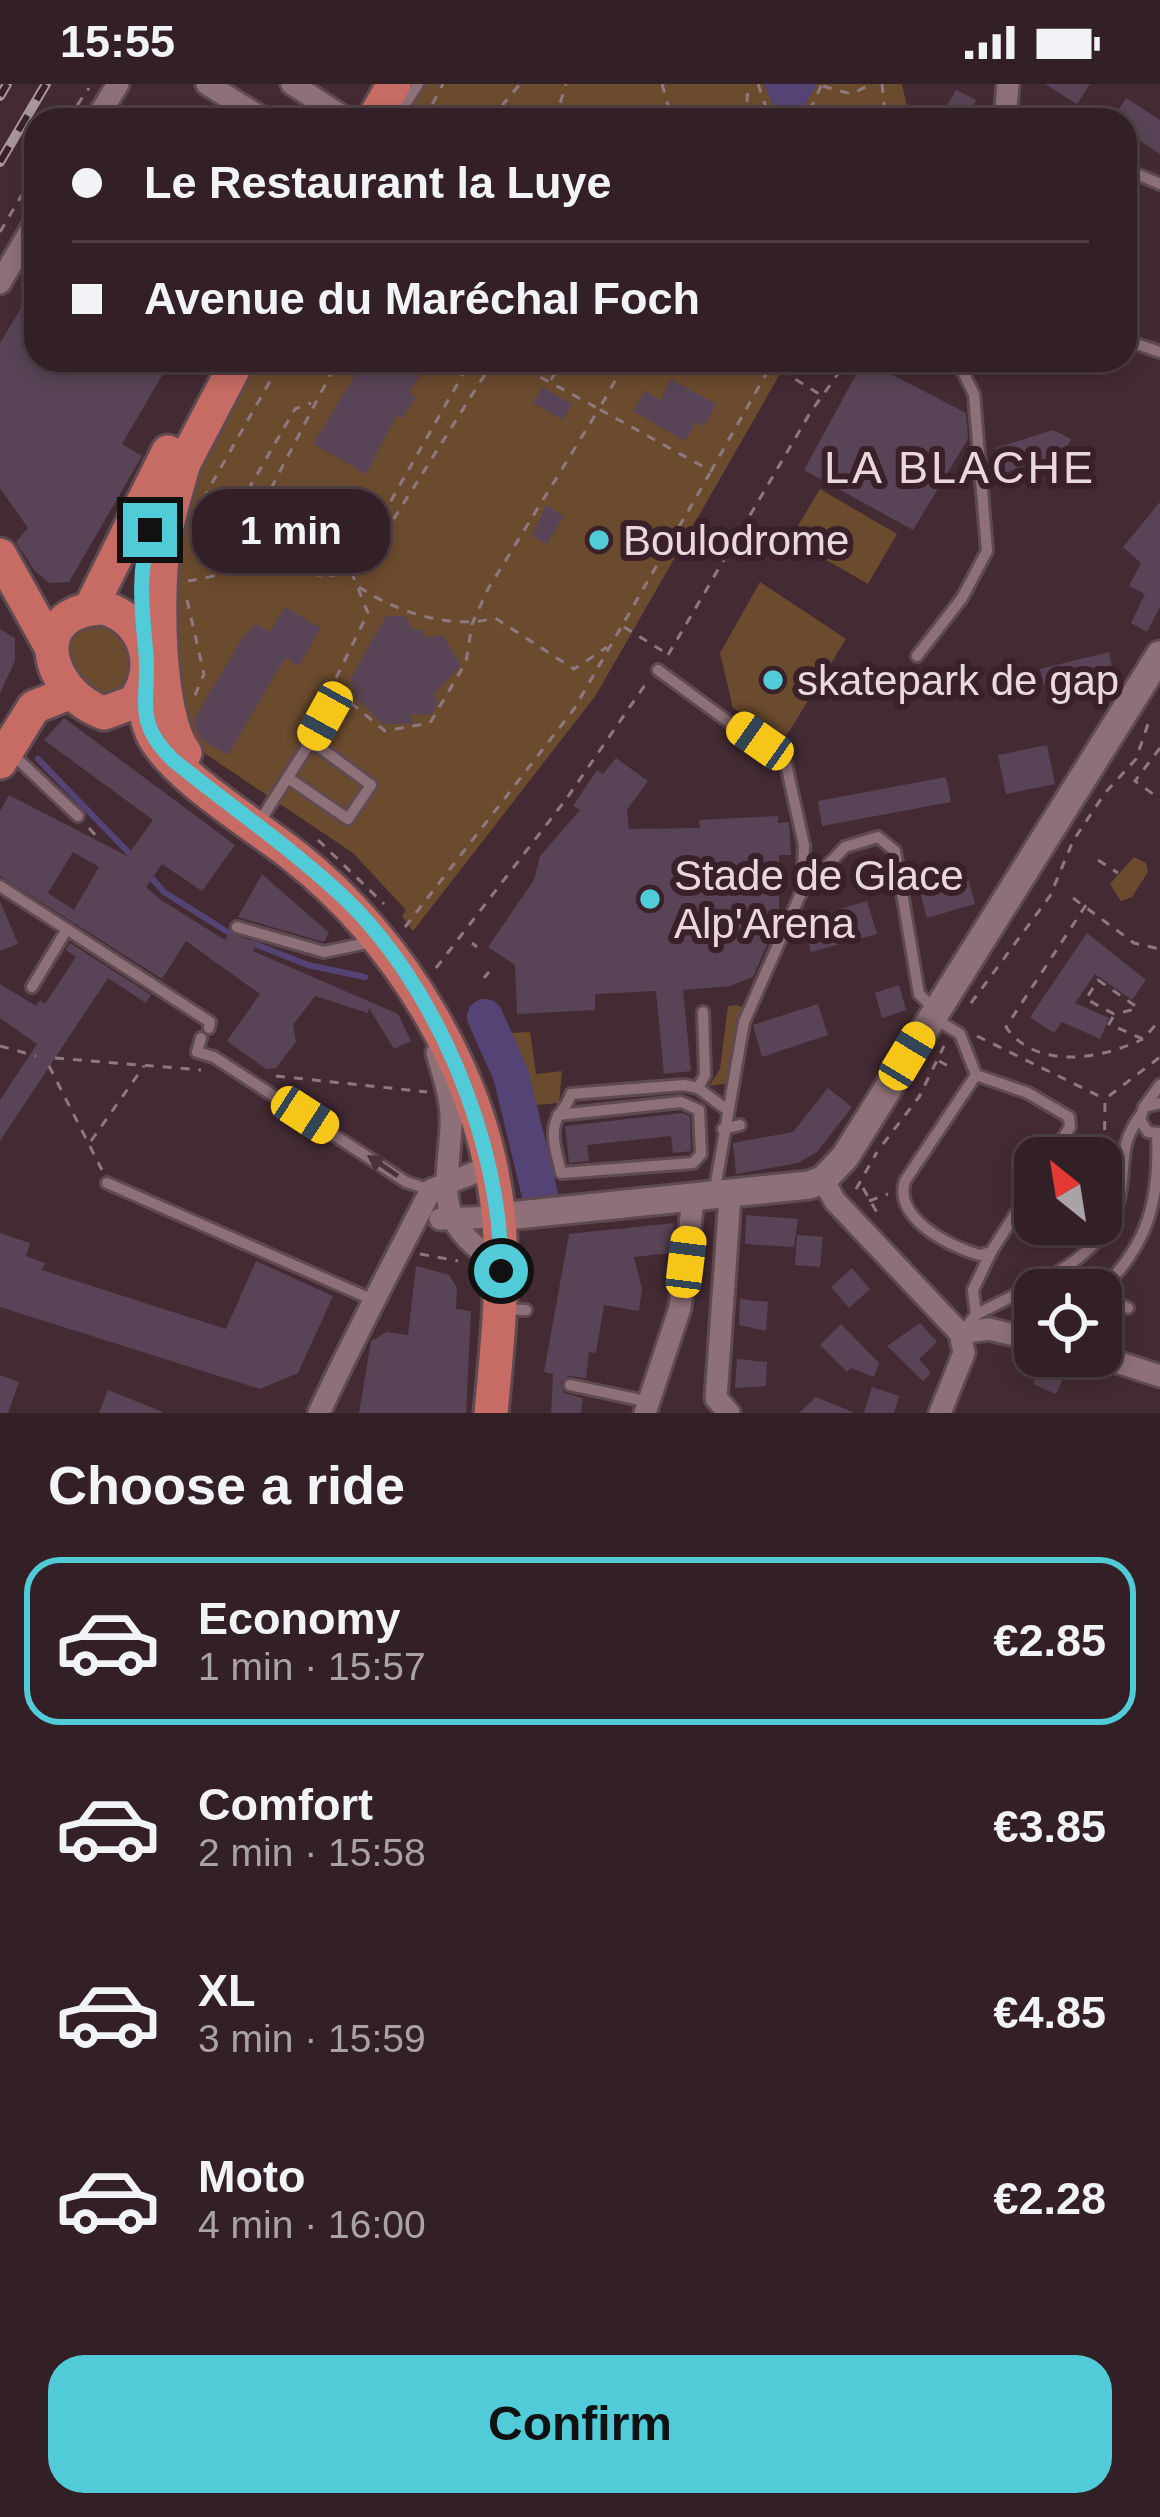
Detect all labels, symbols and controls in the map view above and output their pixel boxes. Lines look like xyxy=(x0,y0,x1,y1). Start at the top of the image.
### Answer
text: 15:55 xyxy=(60,16,175,67)
text: Le Restaurant la Luye xyxy=(144,157,612,208)
text: Avenue du Maréchal Foch xyxy=(144,273,700,324)
district label: LA BLACHE xyxy=(824,442,1096,493)
callout: 1 min xyxy=(192,488,390,572)
route end xyxy=(123,503,177,557)
text: 1 min xyxy=(240,509,342,552)
place label: Boulodrome xyxy=(623,517,849,564)
marker: Boulodrome xyxy=(586,527,612,553)
place label: skatepark de gap xyxy=(797,657,1119,704)
marker: skatepark de gap xyxy=(760,667,786,693)
car xyxy=(292,676,358,756)
car xyxy=(720,706,800,776)
place label: Stade de Glace Alp'Arena xyxy=(674,852,964,947)
marker: Stade de Glace Alp'Arena xyxy=(637,886,663,912)
car xyxy=(873,1016,941,1096)
car xyxy=(265,1080,345,1150)
north arrow xyxy=(1014,1137,1122,1245)
map controls xyxy=(1014,1137,1122,1377)
one-way arrow xyxy=(367,1156,399,1179)
car xyxy=(664,1224,708,1300)
route start xyxy=(474,1244,528,1298)
button: locate xyxy=(1014,1269,1122,1377)
text: Choose a ride xyxy=(48,1455,405,1515)
icon: car xyxy=(54,1587,162,1695)
text: Economy xyxy=(198,1593,401,1644)
text: €2.85 xyxy=(993,1615,1106,1666)
text: 1 min · 15:57 xyxy=(198,1645,426,1688)
icon: car xyxy=(54,1773,162,1881)
text: Comfort xyxy=(198,1779,373,1830)
text: €3.85 xyxy=(993,1801,1106,1852)
text: 2 min · 15:58 xyxy=(198,1831,426,1874)
icon: car xyxy=(54,1959,162,2067)
text: XL xyxy=(198,1965,256,2016)
text: €4.85 xyxy=(993,1987,1106,2038)
text: 3 min · 15:59 xyxy=(198,2017,426,2060)
icon: car xyxy=(54,2145,162,2253)
text: Moto xyxy=(198,2151,305,2202)
text: €2.28 xyxy=(993,2173,1106,2224)
text: 4 min · 16:00 xyxy=(198,2203,426,2246)
button: Confirm xyxy=(48,2355,1112,2493)

